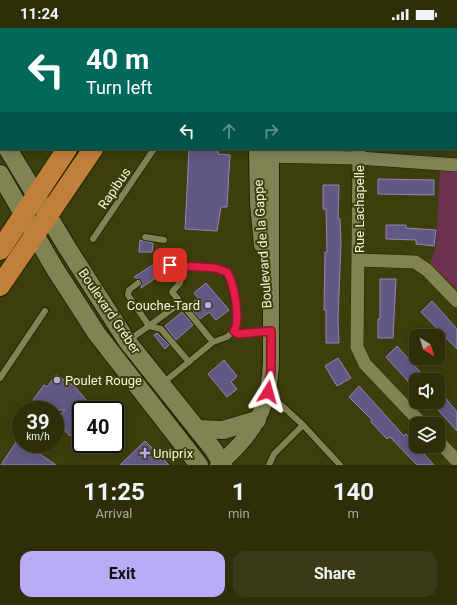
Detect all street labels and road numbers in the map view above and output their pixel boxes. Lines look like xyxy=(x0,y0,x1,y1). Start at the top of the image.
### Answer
street label: Rapibus xyxy=(95,164,134,212)
street label: Rue Lachapelle xyxy=(352,165,367,253)
street label: Boulevard de la Gappe xyxy=(251,179,274,309)
street label: Boulevard Gréber xyxy=(76,266,144,357)

